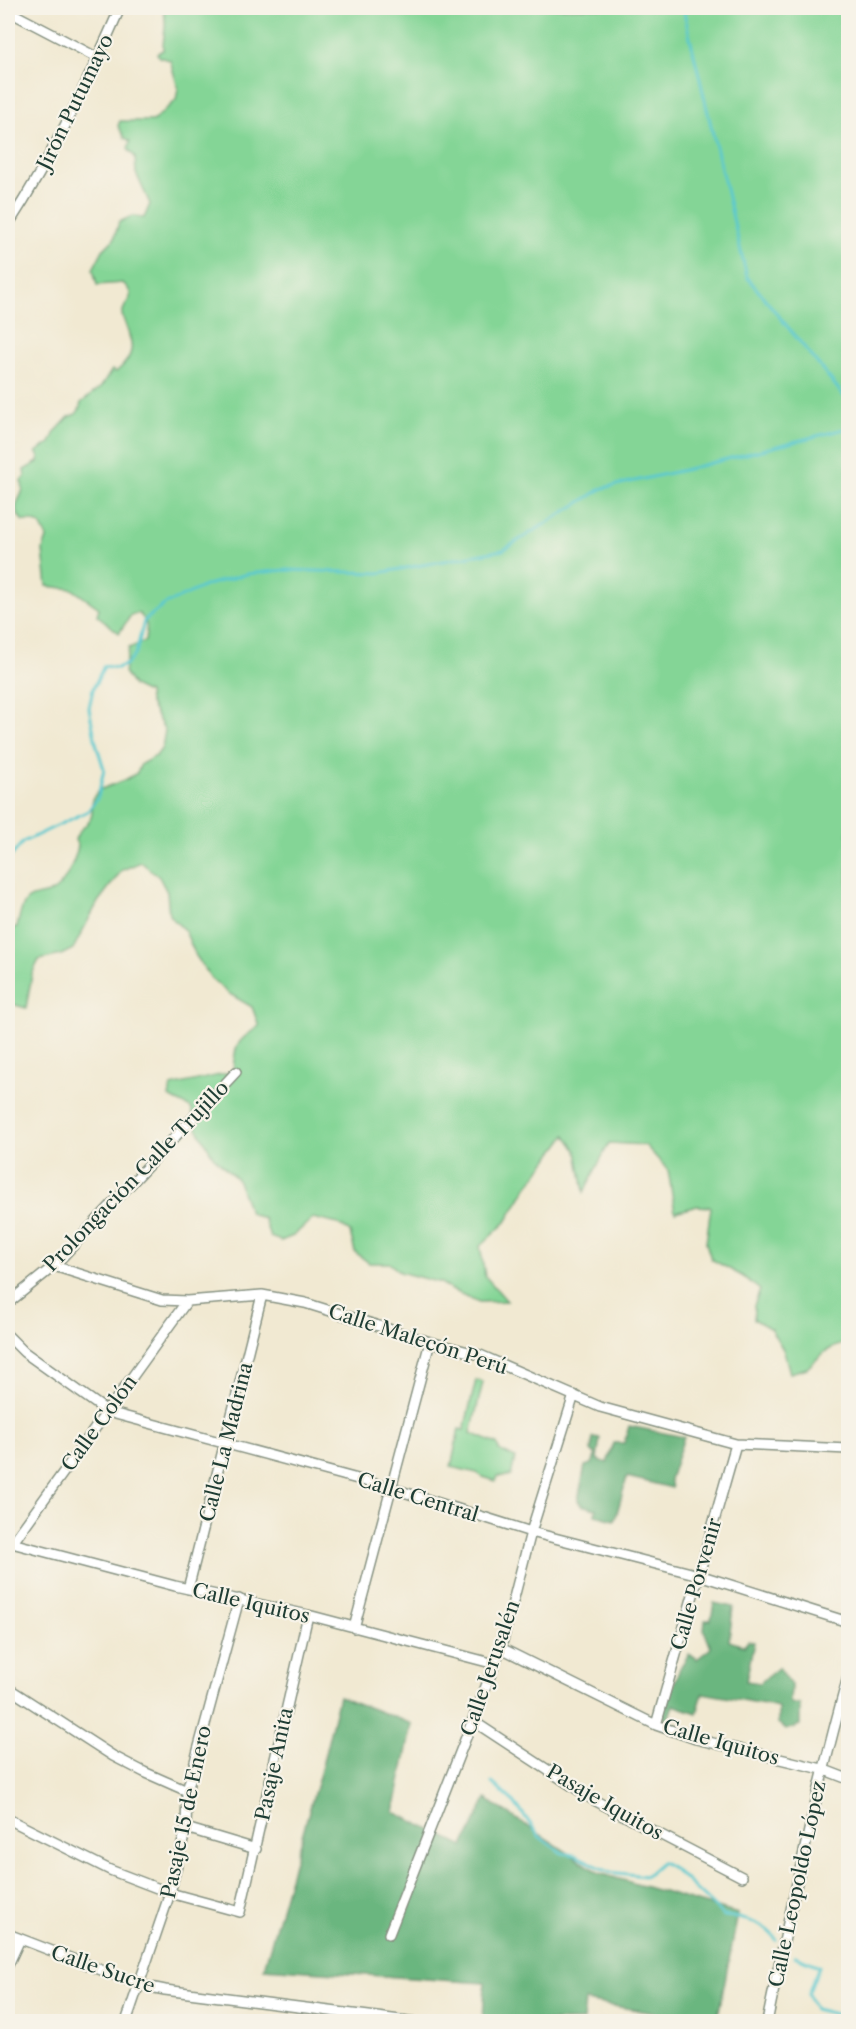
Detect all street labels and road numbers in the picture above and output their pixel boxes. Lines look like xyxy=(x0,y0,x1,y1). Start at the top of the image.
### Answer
street label: Jirón Putumayo xyxy=(30,30,118,176)
street label: Prolongación Calle Trujillo xyxy=(38,1075,234,1277)
street label: Calle Malecón Perú xyxy=(325,1299,511,1379)
street label: Calle La Madrina xyxy=(195,1359,258,1524)
street label: Calle Colón xyxy=(56,1370,142,1476)
street label: Calle Central xyxy=(355,1467,482,1527)
street label: Calle Porvenir xyxy=(666,1515,726,1653)
street label: Calle Iquitos xyxy=(190,1578,312,1628)
street label: Calle Jerusalén xyxy=(456,1596,525,1739)
street label: Pasaje Anita xyxy=(250,1705,298,1823)
street label: Calle Iquitos xyxy=(660,1714,782,1770)
street label: Pasaje 15 de Enero xyxy=(156,1723,216,1901)
street label: Pasaje Iquitos xyxy=(542,1759,668,1845)
street label: Calle Leopoldo López xyxy=(763,1779,831,1989)
street label: Calle Sucre xyxy=(48,1940,158,1998)

